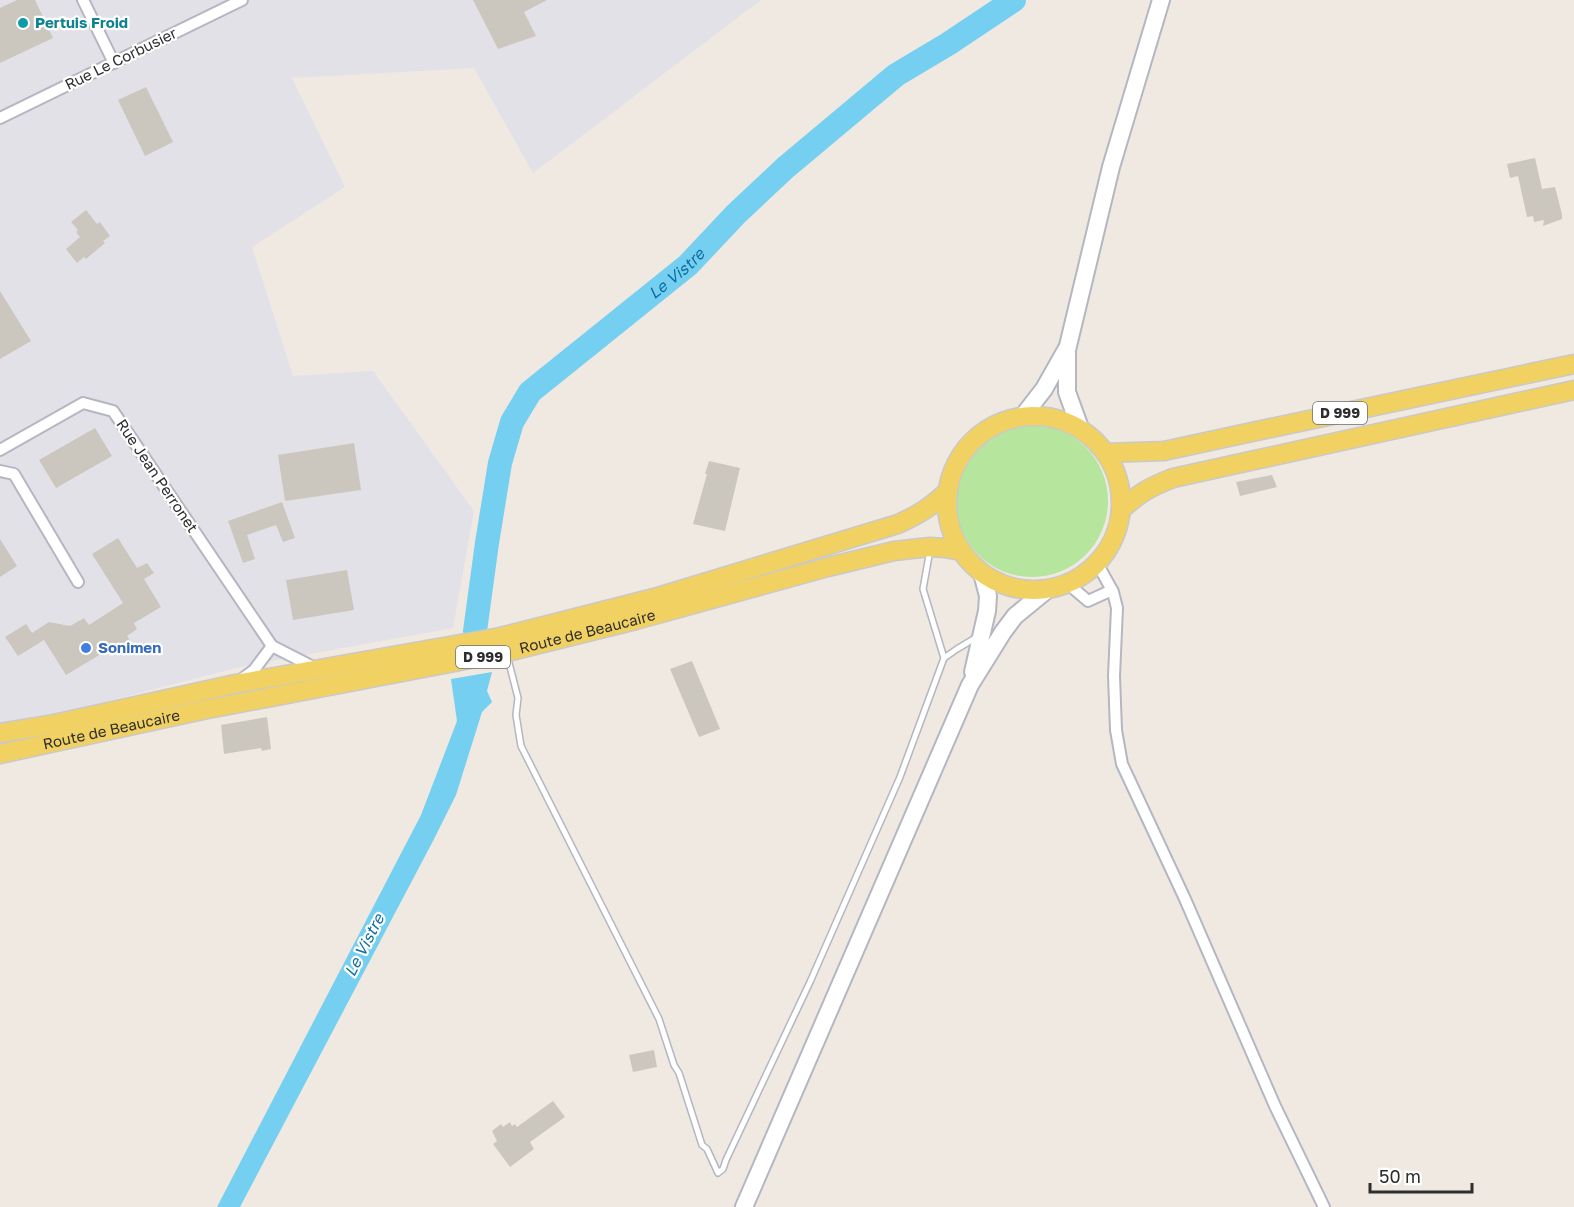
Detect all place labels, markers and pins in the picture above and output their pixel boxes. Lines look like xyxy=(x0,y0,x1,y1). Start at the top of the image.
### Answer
place label: Pertuis Froid xyxy=(35,13,128,31)
marker: Pertuis Froid xyxy=(16,16,30,30)
place label: Sonimen xyxy=(98,638,161,656)
marker: Sonimen xyxy=(79,641,93,655)

